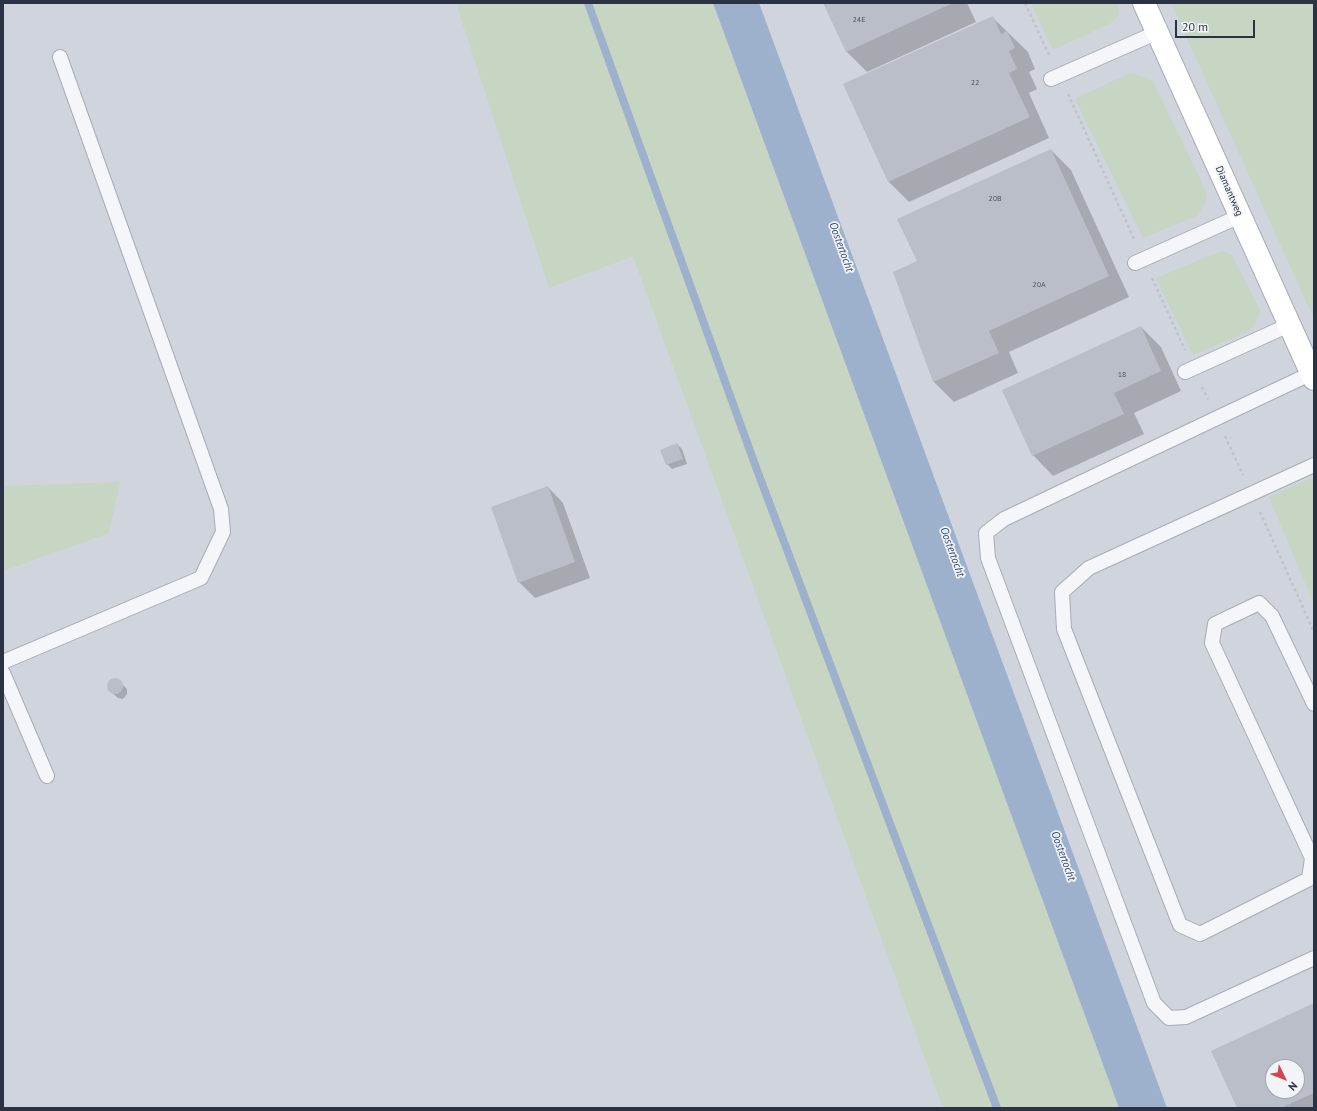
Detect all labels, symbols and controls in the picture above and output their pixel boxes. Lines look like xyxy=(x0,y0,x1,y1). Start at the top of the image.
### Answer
scale bar xyxy=(1177,12,1257,38)
house number: 24E xyxy=(852,15,866,25)
text: 20 m xyxy=(1182,19,1208,34)
house number: 22 xyxy=(971,78,979,88)
street label: Diamantweg xyxy=(1213,164,1245,218)
house number: 20B xyxy=(988,194,1002,204)
water label: Oostertocht xyxy=(826,220,856,274)
house number: 20A xyxy=(1032,280,1046,290)
house number: 18 xyxy=(1118,370,1126,380)
water label: Oostertocht xyxy=(937,525,967,579)
water label: Oostertocht xyxy=(1048,829,1078,883)
north arrow xyxy=(1265,1059,1305,1099)
text: N xyxy=(1285,1079,1301,1094)

